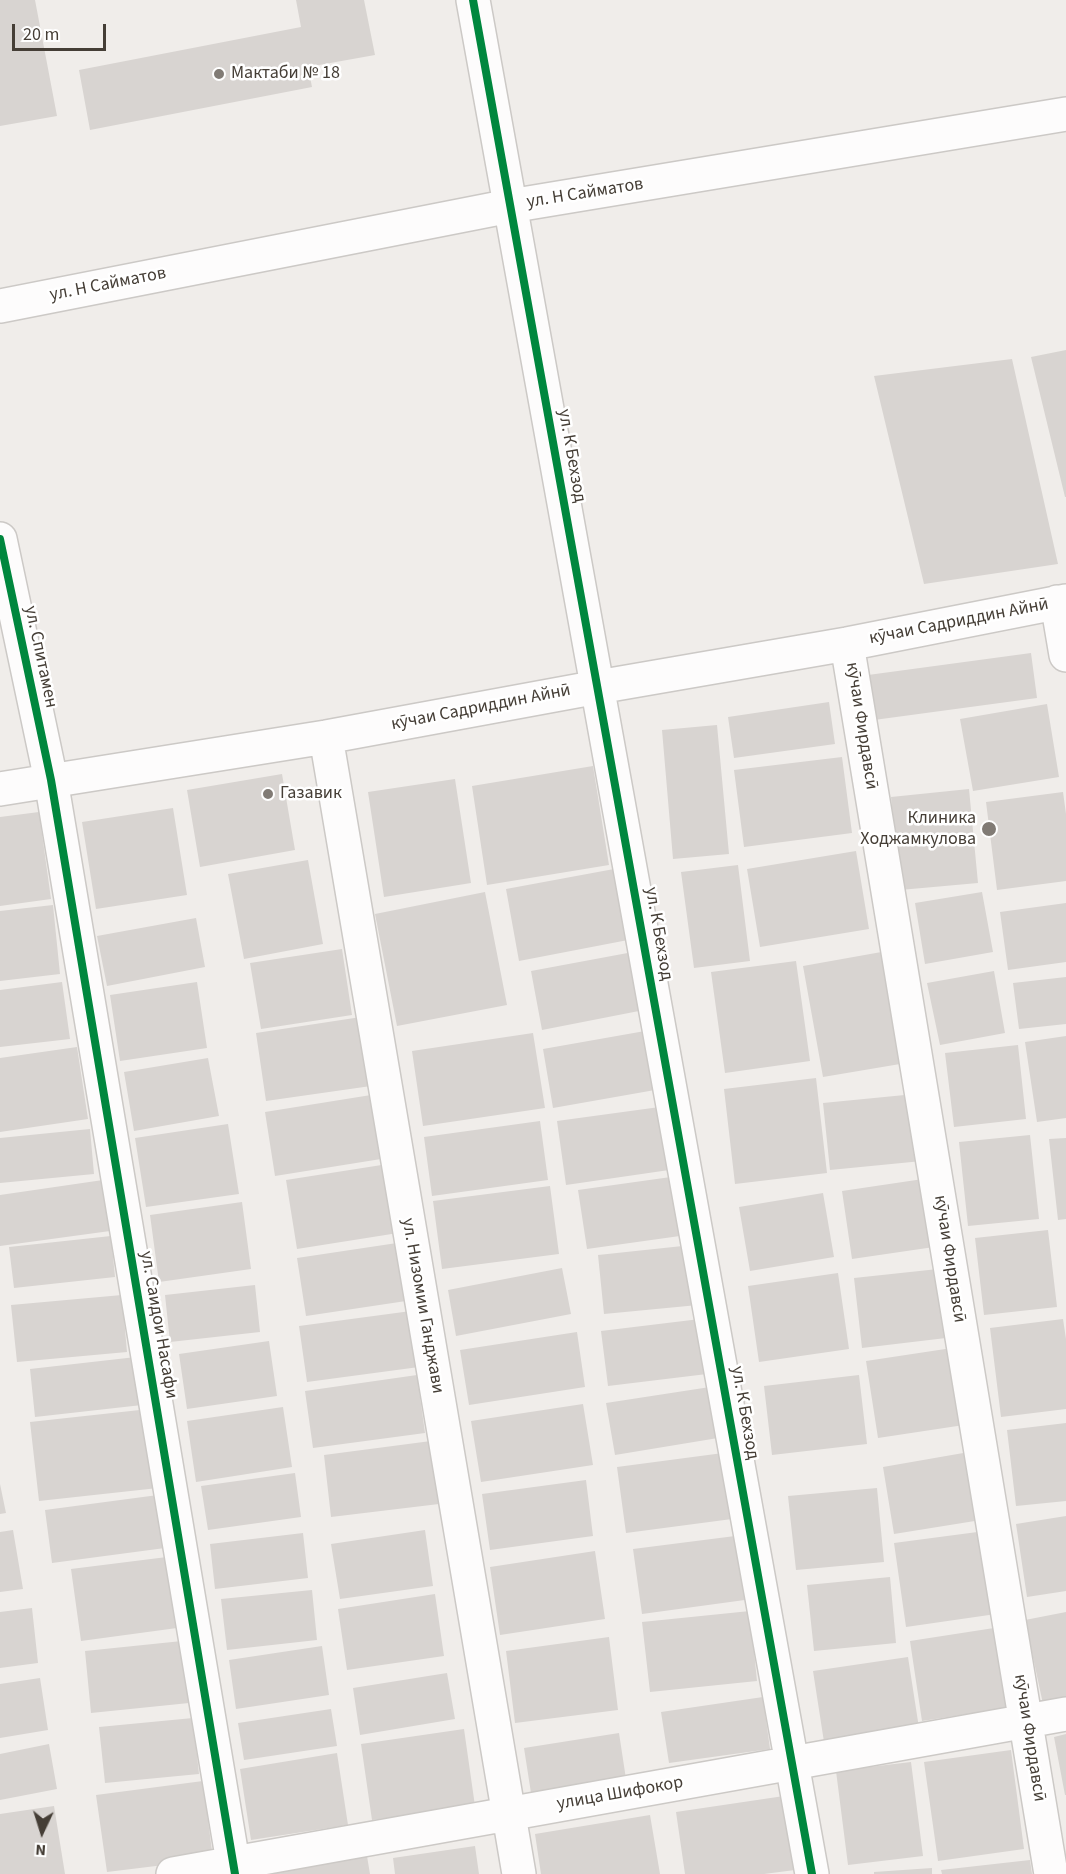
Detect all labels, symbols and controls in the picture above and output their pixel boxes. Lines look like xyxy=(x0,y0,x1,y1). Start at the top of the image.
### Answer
scale bar xyxy=(15,12,110,50)
text: 20 m xyxy=(23,22,59,47)
place label: Мактаби № 18 xyxy=(231,63,340,85)
marker: Мактаби № 18 xyxy=(212,67,226,81)
street label: ул. Н Сайматов xyxy=(525,174,645,214)
street label: ул. Н Сайматов xyxy=(48,263,168,307)
street label: ул. К Бехзод xyxy=(552,408,590,504)
street label: кӯчаи Садриддин Айнӣ xyxy=(867,594,1051,650)
street label: ул. Спитамен xyxy=(19,604,61,710)
street label: кӯчаи Фирдавсӣ xyxy=(840,661,882,791)
street label: кӯчаи Садриддин Айнӣ xyxy=(389,680,573,736)
place label: Газавик xyxy=(280,783,342,805)
marker: Газавик xyxy=(261,787,275,801)
place label: Клиника Ходжамкулова xyxy=(860,808,976,850)
marker: Клиника Ходжамкулова xyxy=(980,820,998,838)
street label: ул. К Бехзод xyxy=(639,886,677,982)
street label: кӯчаи Фирдавсӣ xyxy=(928,1194,970,1324)
street label: ул. Низомии Ганджави xyxy=(396,1217,448,1395)
street label: ул. Саидои Насафи xyxy=(134,1249,182,1401)
street label: ул. К Бехзод xyxy=(725,1365,763,1461)
street label: кӯчаи Фирдавсӣ xyxy=(1008,1673,1050,1803)
street label: улица Шифокор xyxy=(555,1772,685,1816)
north arrow xyxy=(12,1802,72,1862)
text: N xyxy=(35,1839,47,1861)

